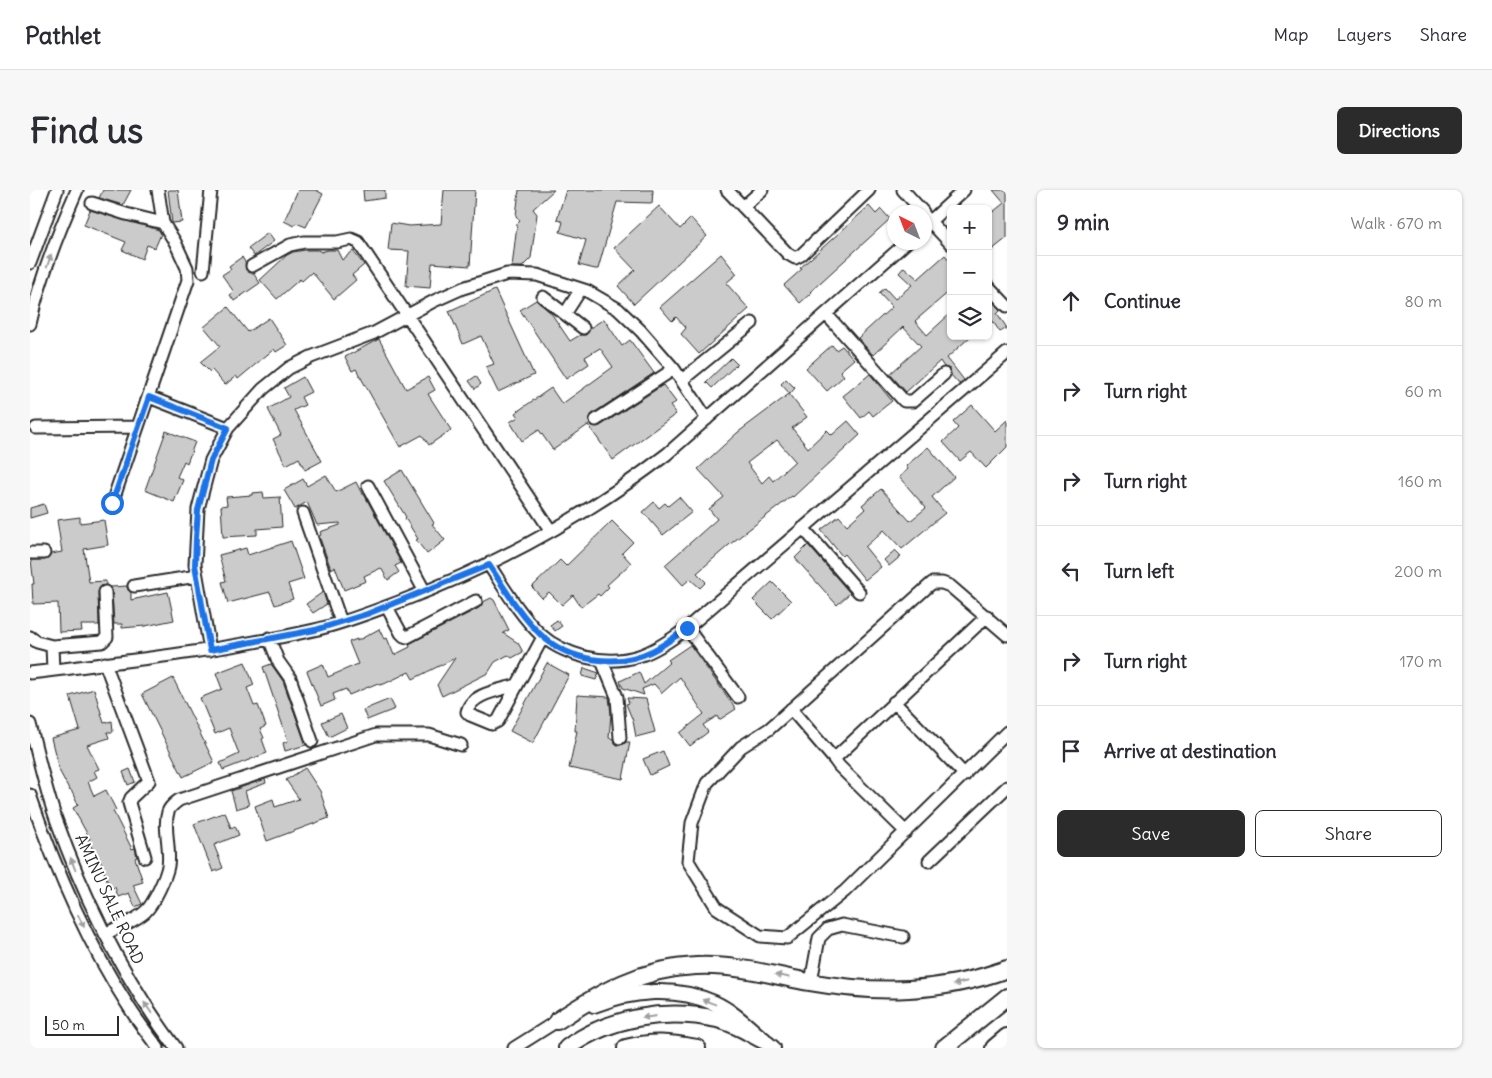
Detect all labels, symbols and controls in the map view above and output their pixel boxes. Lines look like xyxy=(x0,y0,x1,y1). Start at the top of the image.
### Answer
text: Pathlet xyxy=(25,20,101,50)
text: Map xyxy=(1273,23,1308,46)
text: Layers xyxy=(1336,23,1392,46)
text: Share xyxy=(1420,23,1467,46)
button: Directions xyxy=(1337,107,1462,154)
text: Find us xyxy=(30,108,143,152)
north arrow xyxy=(887,205,932,250)
map controls xyxy=(947,205,992,340)
button: + xyxy=(947,205,992,250)
text: 9 min xyxy=(1057,209,1109,236)
text: Walk · 670 m xyxy=(1350,213,1442,233)
button: − xyxy=(947,250,992,295)
one-way arrow xyxy=(46,253,53,268)
icon: ahead xyxy=(1057,287,1085,315)
text: Continue xyxy=(1104,289,1181,313)
text: 80 m xyxy=(1404,291,1442,311)
button: layers xyxy=(947,295,992,340)
icon: right xyxy=(1057,377,1085,405)
text: Turn right xyxy=(1104,379,1187,403)
text: 60 m xyxy=(1404,381,1442,401)
icon: right xyxy=(1057,467,1085,495)
text: Turn right xyxy=(1104,469,1187,493)
text: 160 m xyxy=(1398,471,1442,491)
route start xyxy=(101,492,124,515)
icon: left xyxy=(1057,557,1085,585)
text: Turn left xyxy=(1104,559,1174,583)
text: 200 m xyxy=(1394,561,1442,581)
route end xyxy=(676,617,699,640)
icon: right xyxy=(1057,647,1085,675)
text: Turn right xyxy=(1104,649,1187,673)
text: 170 m xyxy=(1399,651,1442,671)
icon: arrive xyxy=(1057,737,1085,765)
text: Arrive at destination xyxy=(1104,739,1277,763)
button: Save xyxy=(1057,810,1245,857)
button: Share xyxy=(1255,810,1442,857)
street label: AMINU SALE ROAD xyxy=(71,831,149,967)
one-way arrow xyxy=(69,856,77,871)
one-way arrow xyxy=(77,914,85,928)
one-way arrow xyxy=(774,972,789,980)
one-way arrow xyxy=(953,979,968,987)
one-way arrow xyxy=(701,998,716,1006)
one-way arrow xyxy=(143,1001,153,1015)
scale bar xyxy=(45,1013,119,1036)
one-way arrow xyxy=(640,1013,656,1021)
text: 50 m xyxy=(52,1016,85,1034)

